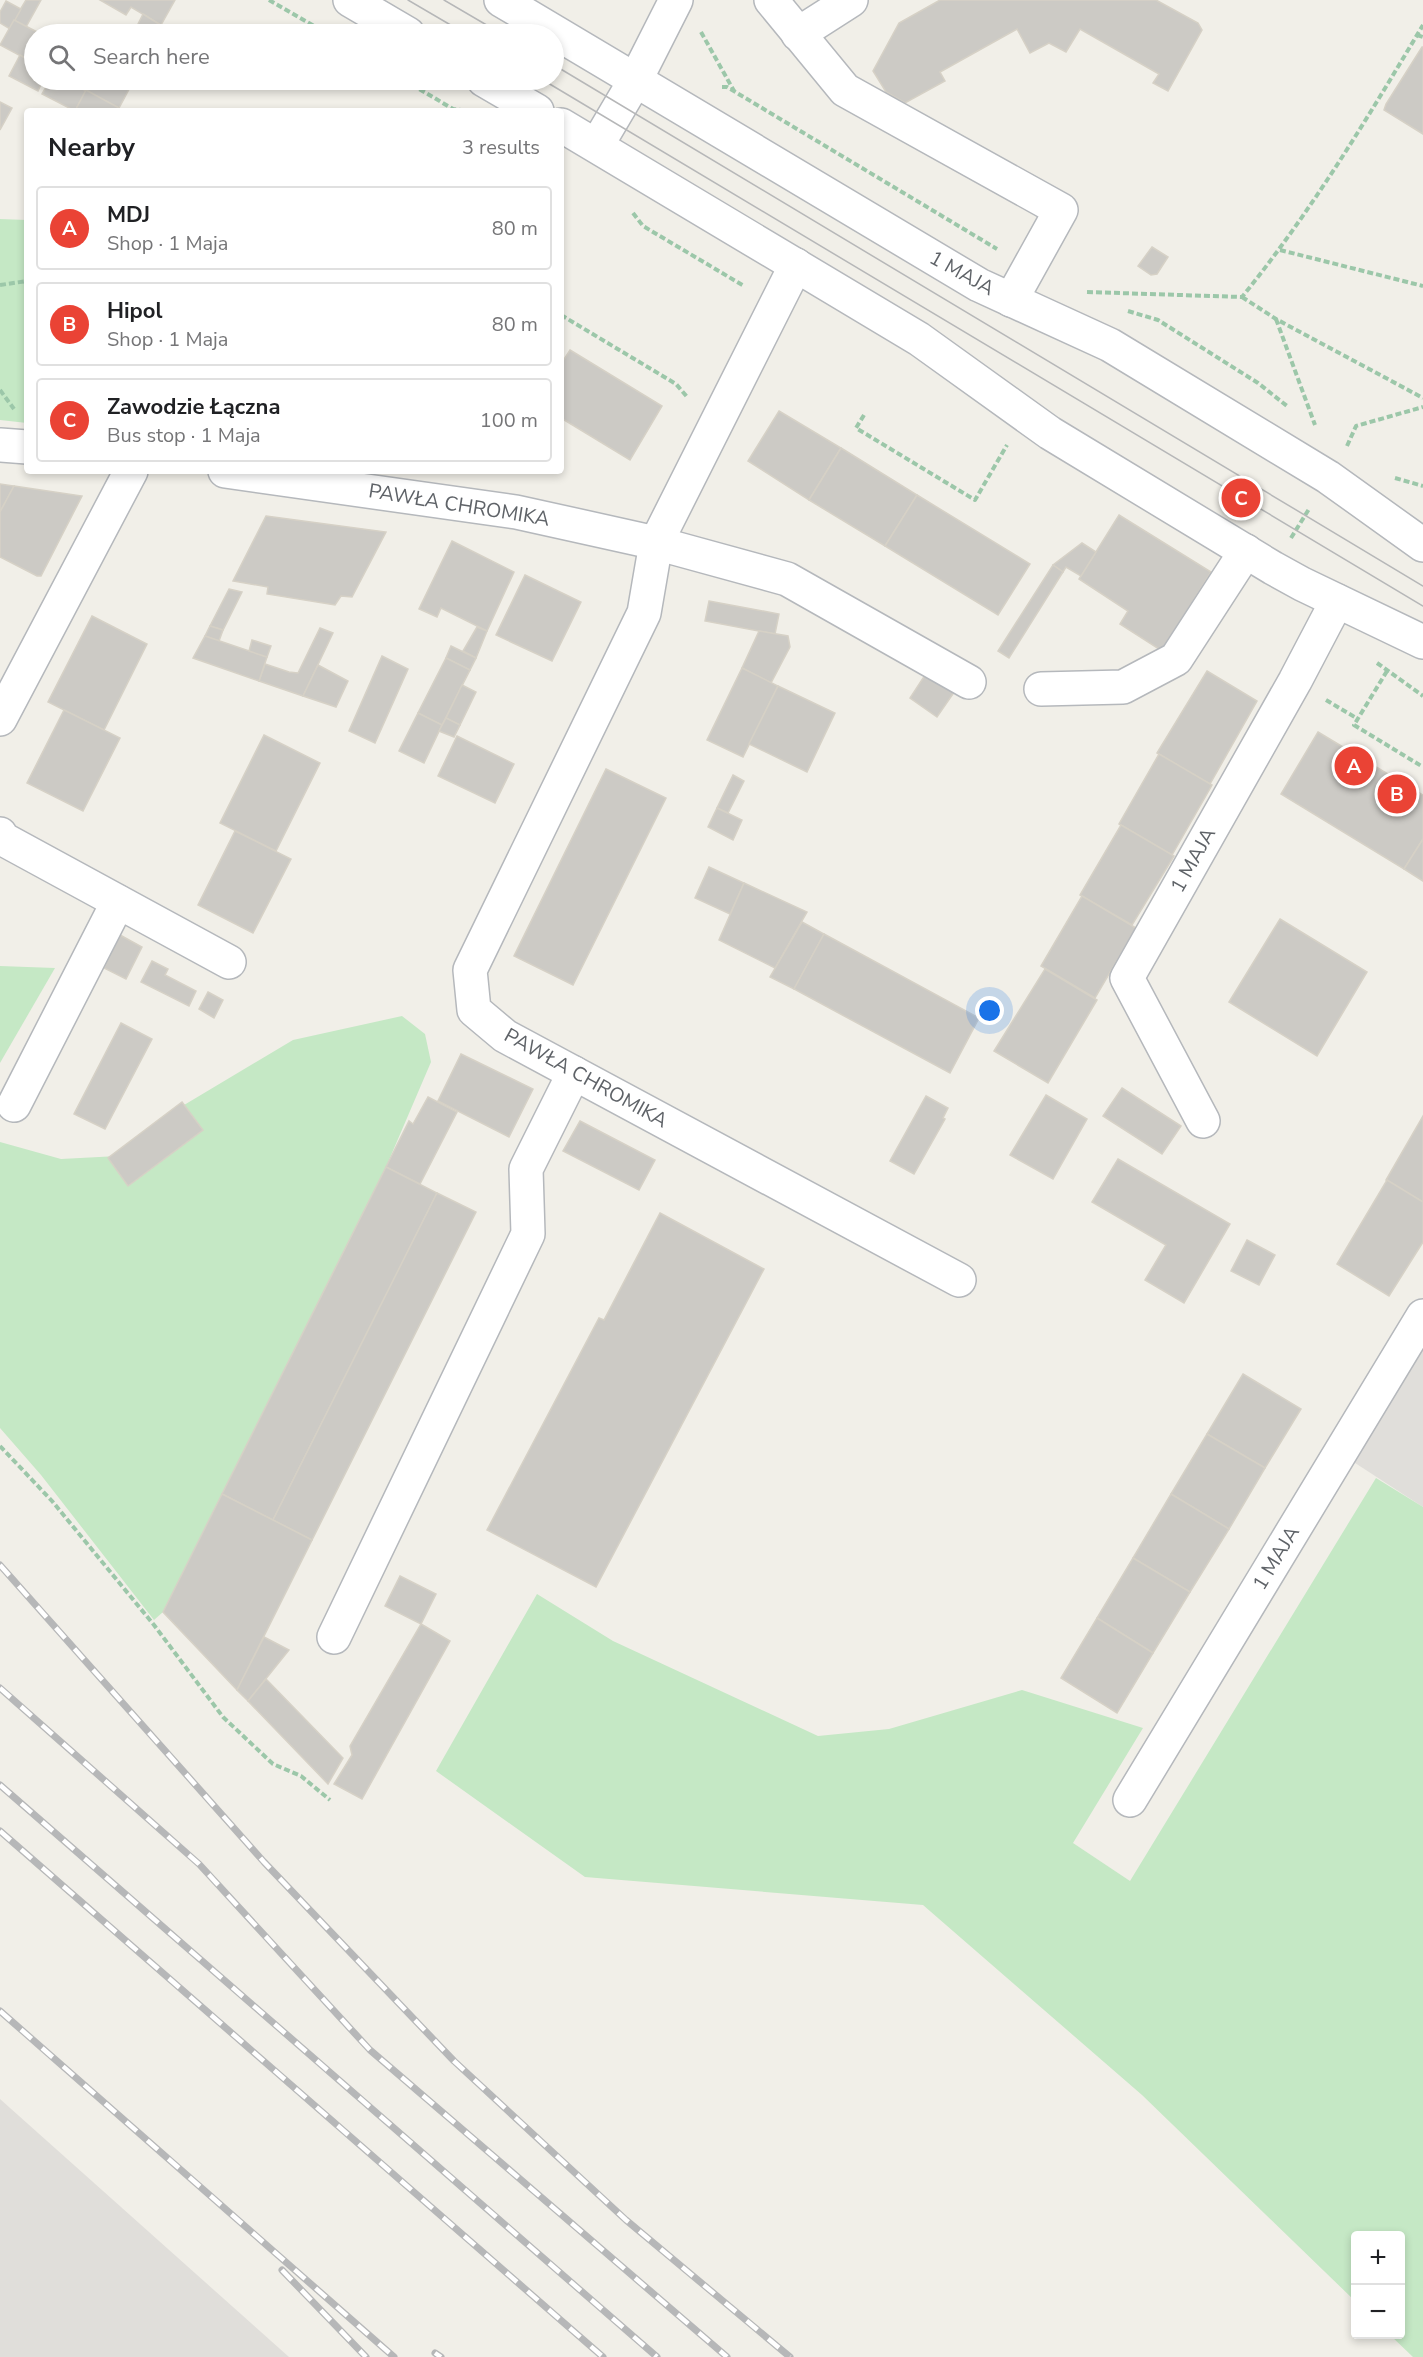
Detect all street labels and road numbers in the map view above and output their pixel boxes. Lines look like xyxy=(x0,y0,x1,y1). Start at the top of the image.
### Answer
street label: 1 MAJA xyxy=(925,244,1000,302)
street label: PAWŁA CHROMIKA xyxy=(367,477,552,533)
street label: 1 MAJA xyxy=(1164,822,1222,897)
street label: PAWŁA CHROMIKA xyxy=(499,1022,673,1134)
street label: 1 MAJA xyxy=(1246,1521,1306,1595)

